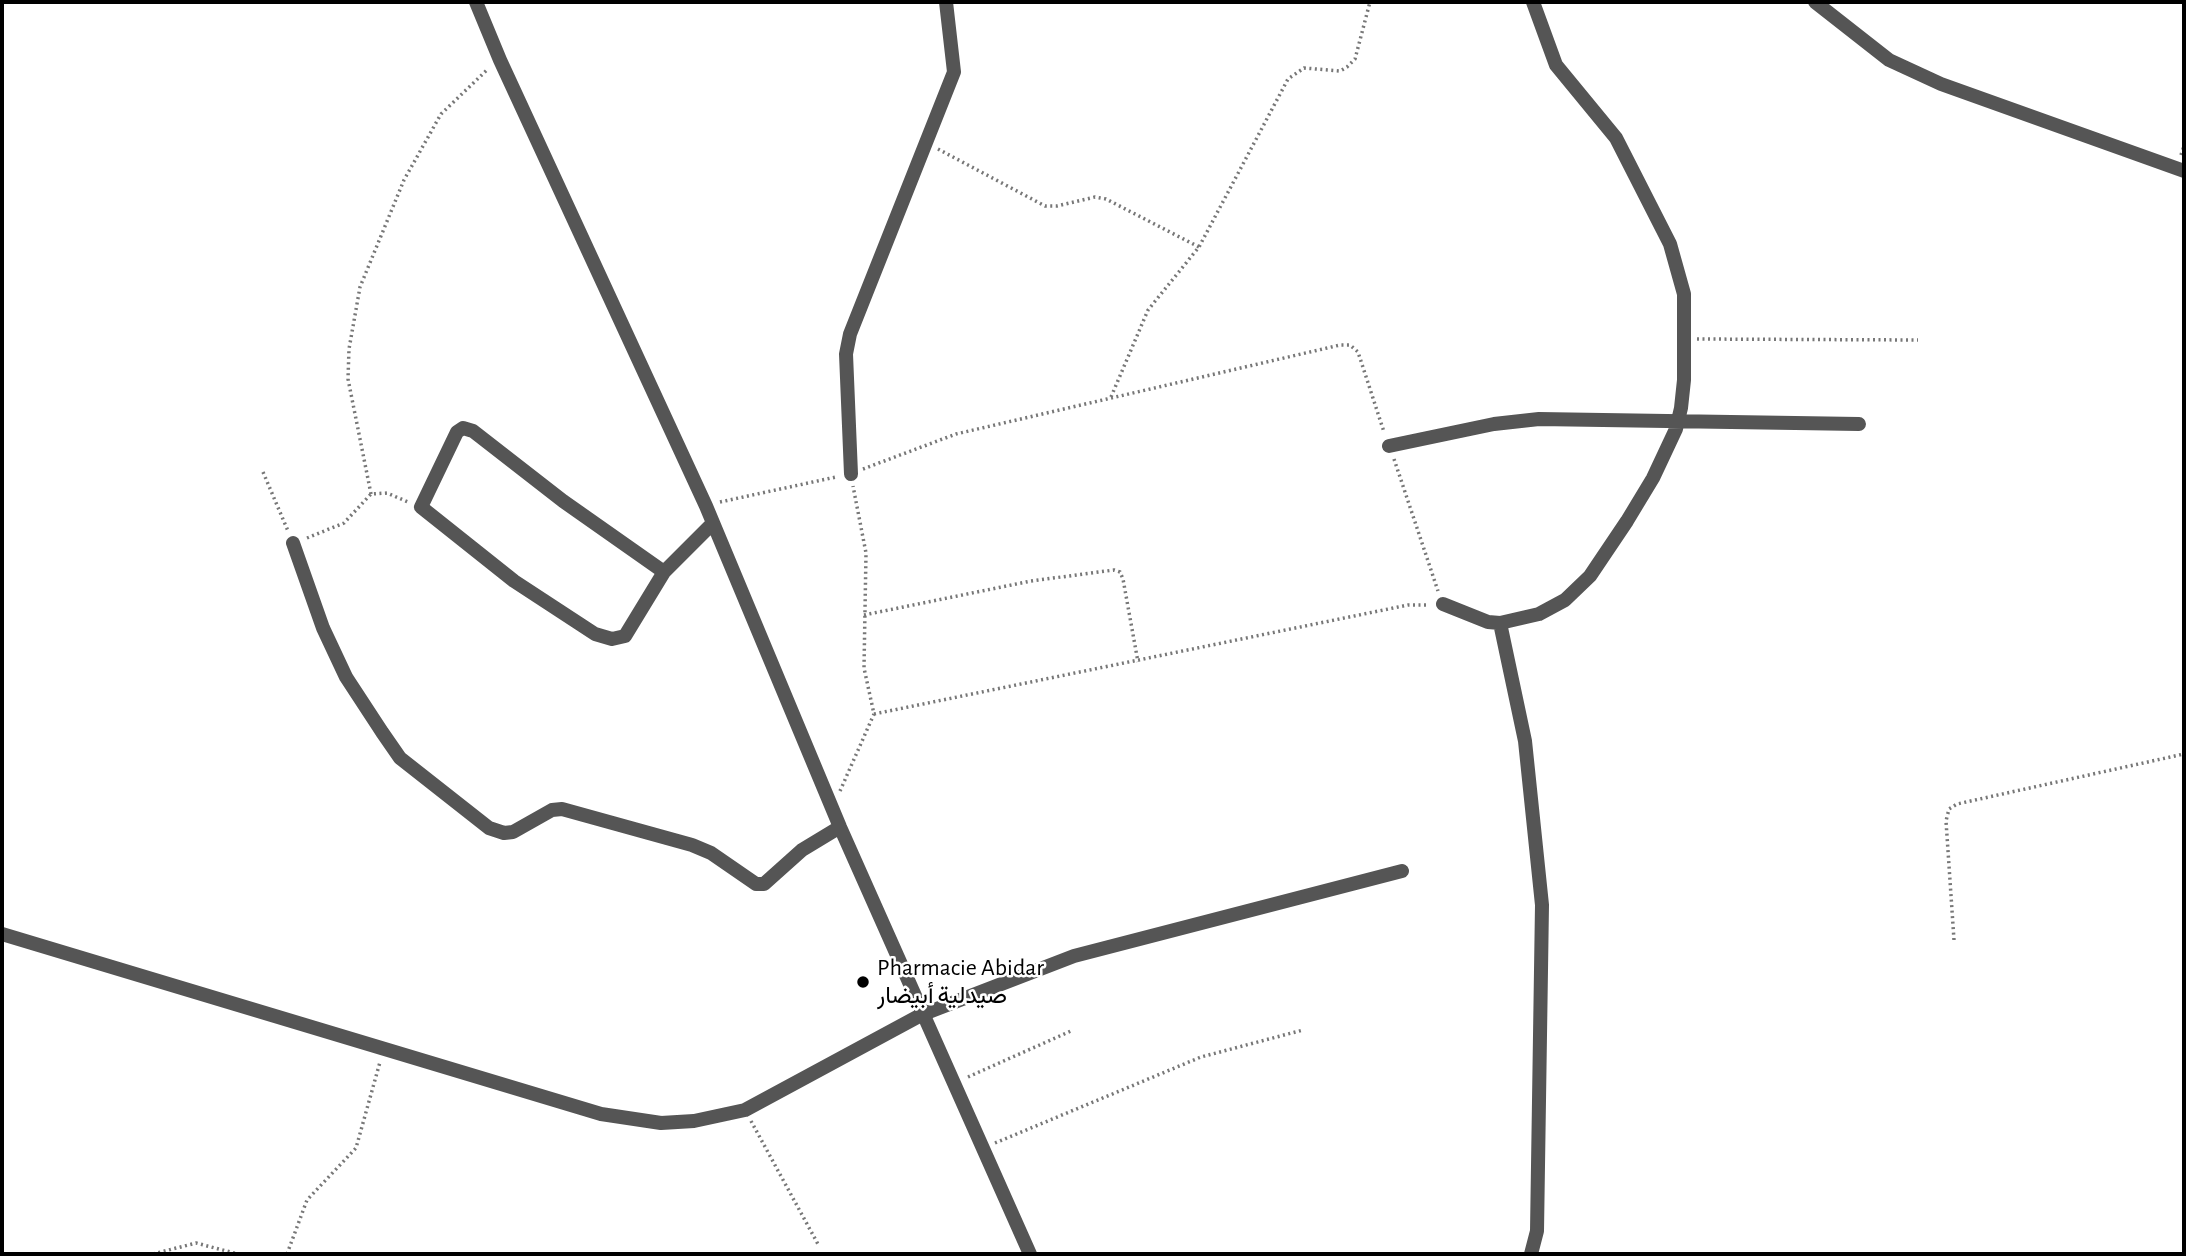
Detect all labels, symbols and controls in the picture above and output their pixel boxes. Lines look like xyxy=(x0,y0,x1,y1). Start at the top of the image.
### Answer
place label: Pharmacie Abidar صيدلية أبيضار xyxy=(877,954,1044,1010)
marker: Pharmacie Abidar صيدلية أبيضار xyxy=(855,974,871,990)

